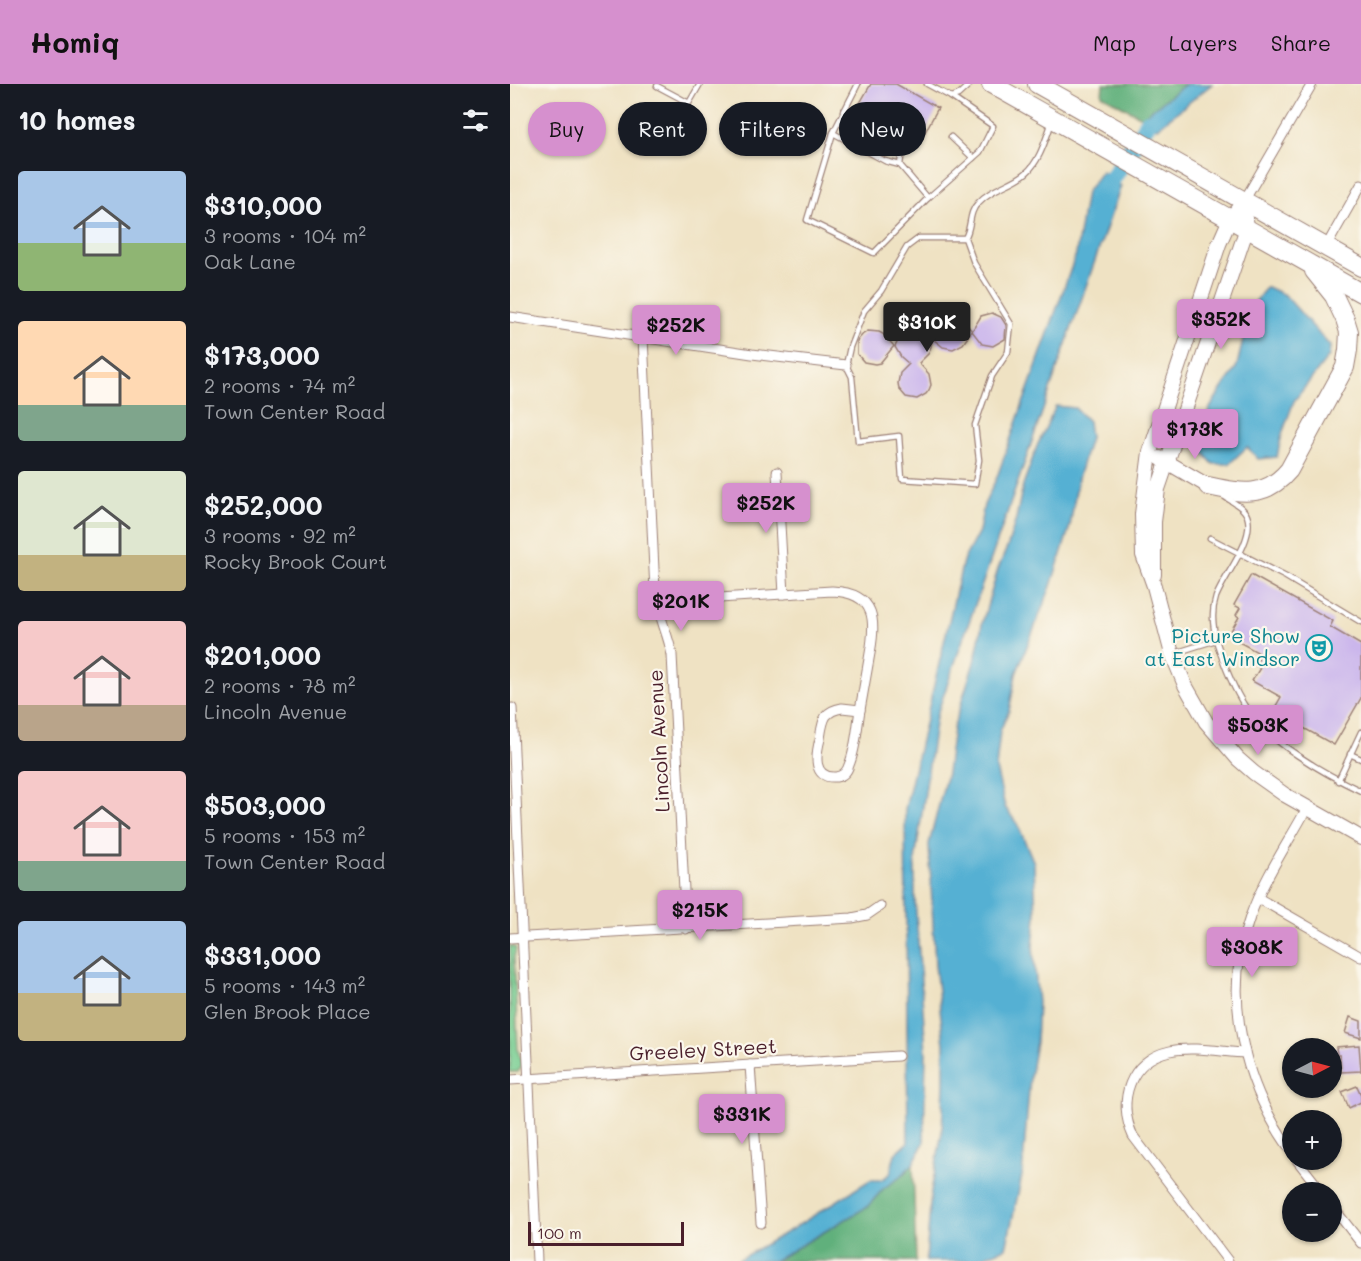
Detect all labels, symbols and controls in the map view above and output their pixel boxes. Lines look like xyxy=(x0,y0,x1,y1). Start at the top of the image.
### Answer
text: Homiq xyxy=(30,24,119,60)
text: Map xyxy=(1093,29,1136,56)
text: Layers xyxy=(1169,29,1238,56)
text: Share xyxy=(1271,29,1331,56)
chip: Buy xyxy=(528,102,606,156)
chip: Rent xyxy=(618,102,707,156)
chip: Filters xyxy=(719,102,827,156)
chip: New xyxy=(839,102,926,156)
text: 10 homes xyxy=(18,103,136,137)
icon: filters xyxy=(459,104,492,137)
text: $310,000 xyxy=(204,188,322,222)
icon: home xyxy=(66,195,138,267)
text: 3 rooms · 104 m² xyxy=(204,222,366,248)
text: Oak Lane xyxy=(204,248,296,274)
pin: $352K xyxy=(1179,299,1263,350)
pin: $310K xyxy=(885,302,969,353)
pin: $252K xyxy=(634,305,718,356)
text: $352K xyxy=(1191,305,1251,331)
text: $310K xyxy=(897,308,957,334)
text: $252K xyxy=(646,311,706,337)
text: $173,000 xyxy=(204,338,320,372)
icon: home xyxy=(66,345,138,417)
text: 2 rooms · 74 m² xyxy=(204,372,355,398)
text: Town Center Road xyxy=(204,398,385,424)
pin: $173K xyxy=(1153,409,1237,460)
text: $173K xyxy=(1166,415,1224,441)
pin: $252K xyxy=(724,483,808,534)
text: $252,000 xyxy=(204,488,322,522)
text: $252K xyxy=(736,489,796,515)
icon: home xyxy=(66,495,138,567)
text: 3 rooms · 92 m² xyxy=(204,522,356,548)
text: Rocky Brook Court xyxy=(204,548,387,574)
pin: $201K xyxy=(639,581,723,632)
text: $201K xyxy=(652,587,710,613)
place label: Picture Show at East Windsor xyxy=(1144,622,1300,671)
theatre icon: Picture Show at East Windsor xyxy=(1304,633,1334,663)
text: $201,000 xyxy=(204,638,321,672)
icon: home xyxy=(66,645,138,717)
street label: Lincoln Avenue xyxy=(641,669,675,813)
text: 2 rooms · 78 m² xyxy=(204,672,356,698)
text: Lincoln Avenue xyxy=(204,698,347,724)
pin: $503K xyxy=(1216,705,1300,756)
text: $503K xyxy=(1227,711,1289,737)
text: $503,000 xyxy=(204,788,326,822)
icon: home xyxy=(66,795,138,867)
text: 5 rooms · 153 m² xyxy=(204,822,365,848)
text: Town Center Road xyxy=(204,848,385,874)
pin: $215K xyxy=(658,890,742,941)
text: $215K xyxy=(671,896,729,922)
pin: $308K xyxy=(1210,927,1294,978)
text: $308K xyxy=(1221,933,1283,959)
text: $331,000 xyxy=(204,938,321,972)
icon: home xyxy=(66,945,138,1017)
text: 5 rooms · 143 m² xyxy=(204,972,365,998)
text: Glen Brook Place xyxy=(204,998,371,1024)
street label: Greeley Street xyxy=(629,1032,777,1066)
north arrow xyxy=(1282,1038,1342,1098)
map controls xyxy=(1282,1038,1342,1242)
pin: $331K xyxy=(700,1094,784,1145)
text: $331K xyxy=(713,1100,771,1126)
button: + xyxy=(1282,1110,1342,1170)
button: − xyxy=(1282,1182,1342,1242)
scale bar xyxy=(528,1219,684,1246)
text: 100 m xyxy=(537,1222,582,1243)

